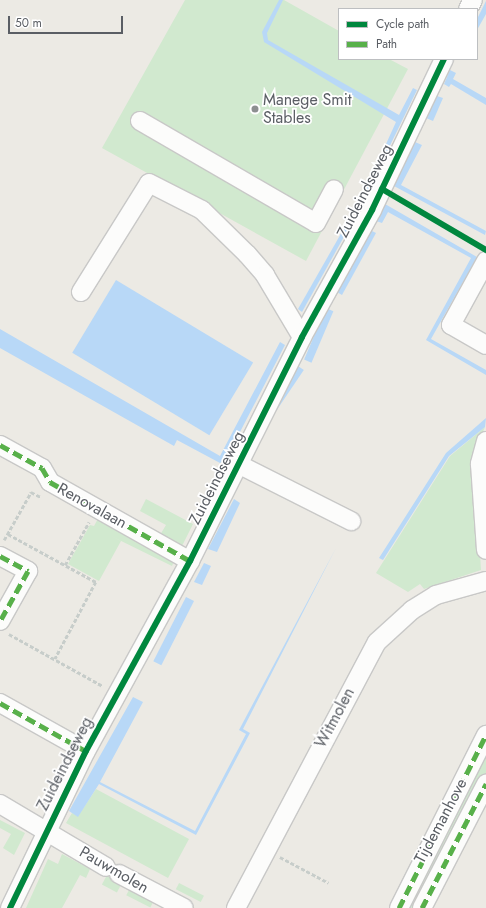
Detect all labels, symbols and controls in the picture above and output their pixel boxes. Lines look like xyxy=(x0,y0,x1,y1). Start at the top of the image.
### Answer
scale bar xyxy=(10,8,125,34)
legend xyxy=(338,8,478,60)
text: 50 m xyxy=(15,14,42,32)
text: Cycle path xyxy=(376,15,429,33)
text: Path xyxy=(376,35,397,53)
place label: Manege Smit Stables xyxy=(263,90,352,128)
marker: Manege Smit Stables xyxy=(250,104,260,114)
street label: Zuideindseweg xyxy=(333,141,397,241)
street label: Zuideindseweg xyxy=(185,428,249,528)
street label: Renovalaan xyxy=(54,479,130,533)
street label: Witmolen xyxy=(311,685,359,751)
street label: Zuideindseweg xyxy=(33,714,97,814)
street label: Tijdemanhove xyxy=(411,775,471,867)
street label: Pauwmolen xyxy=(76,842,152,898)

